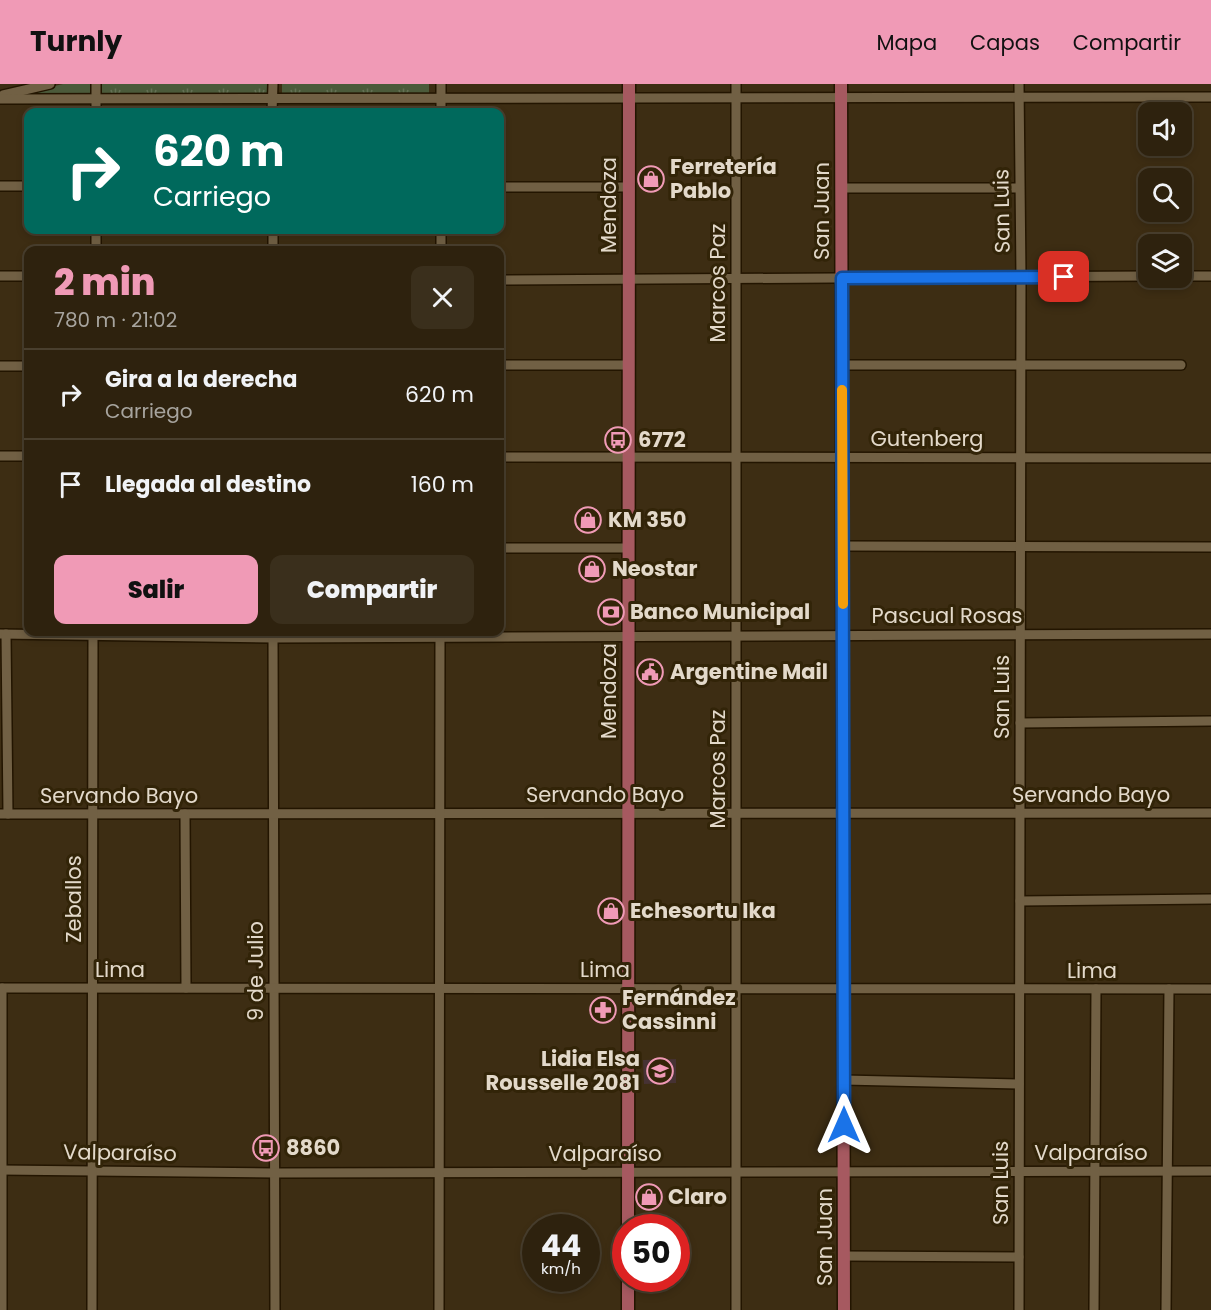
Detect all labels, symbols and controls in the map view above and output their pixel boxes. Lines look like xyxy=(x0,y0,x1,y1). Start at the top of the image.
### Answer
text: Turnly xyxy=(30,22,122,61)
text: Mapa xyxy=(876,28,937,57)
text: Capas xyxy=(970,28,1040,57)
text: Compartir xyxy=(1073,28,1181,57)
map controls xyxy=(1138,102,1192,288)
button: sound xyxy=(1138,102,1192,156)
text: 620 m xyxy=(153,122,285,181)
icon: right xyxy=(54,132,132,210)
place label: Ferretería Pablo xyxy=(670,152,777,205)
street label: Mendoza xyxy=(594,157,623,253)
street label: San Juan xyxy=(807,162,836,260)
shop icon: Ferretería Pablo xyxy=(636,164,666,194)
button: search xyxy=(1138,168,1192,222)
street label: San Luis xyxy=(986,169,1017,253)
text: Carriego xyxy=(153,178,271,215)
street label: Marcos Paz xyxy=(703,224,732,342)
button: layers xyxy=(1138,234,1192,288)
pin xyxy=(1038,251,1089,302)
text: 2 min xyxy=(54,257,156,308)
icon: arrive xyxy=(1047,260,1080,293)
button: close xyxy=(411,266,474,329)
text: 780 m · 21:02 xyxy=(54,306,177,334)
text: Gira a la derecha xyxy=(105,364,298,395)
icon: right xyxy=(54,378,87,411)
text: 620 m xyxy=(405,379,474,410)
text: Carriego xyxy=(105,397,193,425)
street label: Gutenberg xyxy=(870,424,984,453)
bus stop icon: 6772 xyxy=(603,425,633,455)
place label: 6772 xyxy=(638,425,686,454)
icon: arrive xyxy=(54,468,87,501)
text: Llegada al destino xyxy=(105,469,311,500)
text: 160 m xyxy=(411,469,474,500)
shop icon: KM 350 xyxy=(573,505,603,535)
place label: KM 350 xyxy=(608,505,686,534)
shop icon: Neostar xyxy=(577,554,607,584)
place label: Neostar xyxy=(612,554,698,583)
button: Salir xyxy=(54,555,258,624)
button: Compartir xyxy=(270,555,474,624)
bank icon: Banco Municipal xyxy=(596,597,626,627)
place label: Banco Municipal xyxy=(630,597,810,626)
street label: Pascual Rosas xyxy=(872,601,1022,630)
street label: Mendoza xyxy=(594,643,623,739)
street label: San Luis xyxy=(987,655,1016,739)
public building icon: Argentine Mail xyxy=(635,657,665,687)
place label: Argentine Mail xyxy=(670,657,828,686)
street label: Marcos Paz xyxy=(703,710,732,828)
street label: Servando Bayo xyxy=(526,780,684,809)
street label: Servando Bayo xyxy=(1012,780,1170,809)
street label: Servando Bayo xyxy=(40,781,198,810)
street label: Zeballos xyxy=(59,855,88,943)
shop icon: Echesortu Ika xyxy=(596,896,626,926)
place label: Echesortu Ika xyxy=(630,896,776,925)
street label: 9 de Julio xyxy=(241,921,270,1021)
street label: Lima xyxy=(95,955,145,984)
street label: Lima xyxy=(580,955,630,984)
street label: Lima xyxy=(1067,956,1117,985)
place label: Fernández Cassinni xyxy=(622,983,736,1036)
pharmacy icon: Fernández Cassinni xyxy=(588,995,618,1025)
place label: Lidia Elsa Rousselle 2081 xyxy=(485,1044,640,1097)
school or university icon: Lidia Elsa Rousselle 2081 xyxy=(645,1056,675,1086)
position arrow xyxy=(812,1093,876,1157)
bus stop icon: 8860 xyxy=(251,1133,281,1163)
place label: 8860 xyxy=(286,1133,340,1162)
street label: Valparaíso xyxy=(63,1137,177,1168)
street label: Valparaíso xyxy=(1034,1138,1148,1167)
street label: Valparaíso xyxy=(548,1139,662,1168)
street label: San Luis xyxy=(986,1141,1015,1225)
shop icon: Claro xyxy=(634,1182,664,1212)
place label: Claro xyxy=(668,1182,727,1211)
street label: San Juan xyxy=(810,1188,839,1286)
speed limit sign: 50 xyxy=(612,1214,690,1292)
text: 44 xyxy=(541,1224,581,1267)
text: km/h xyxy=(541,1258,581,1279)

